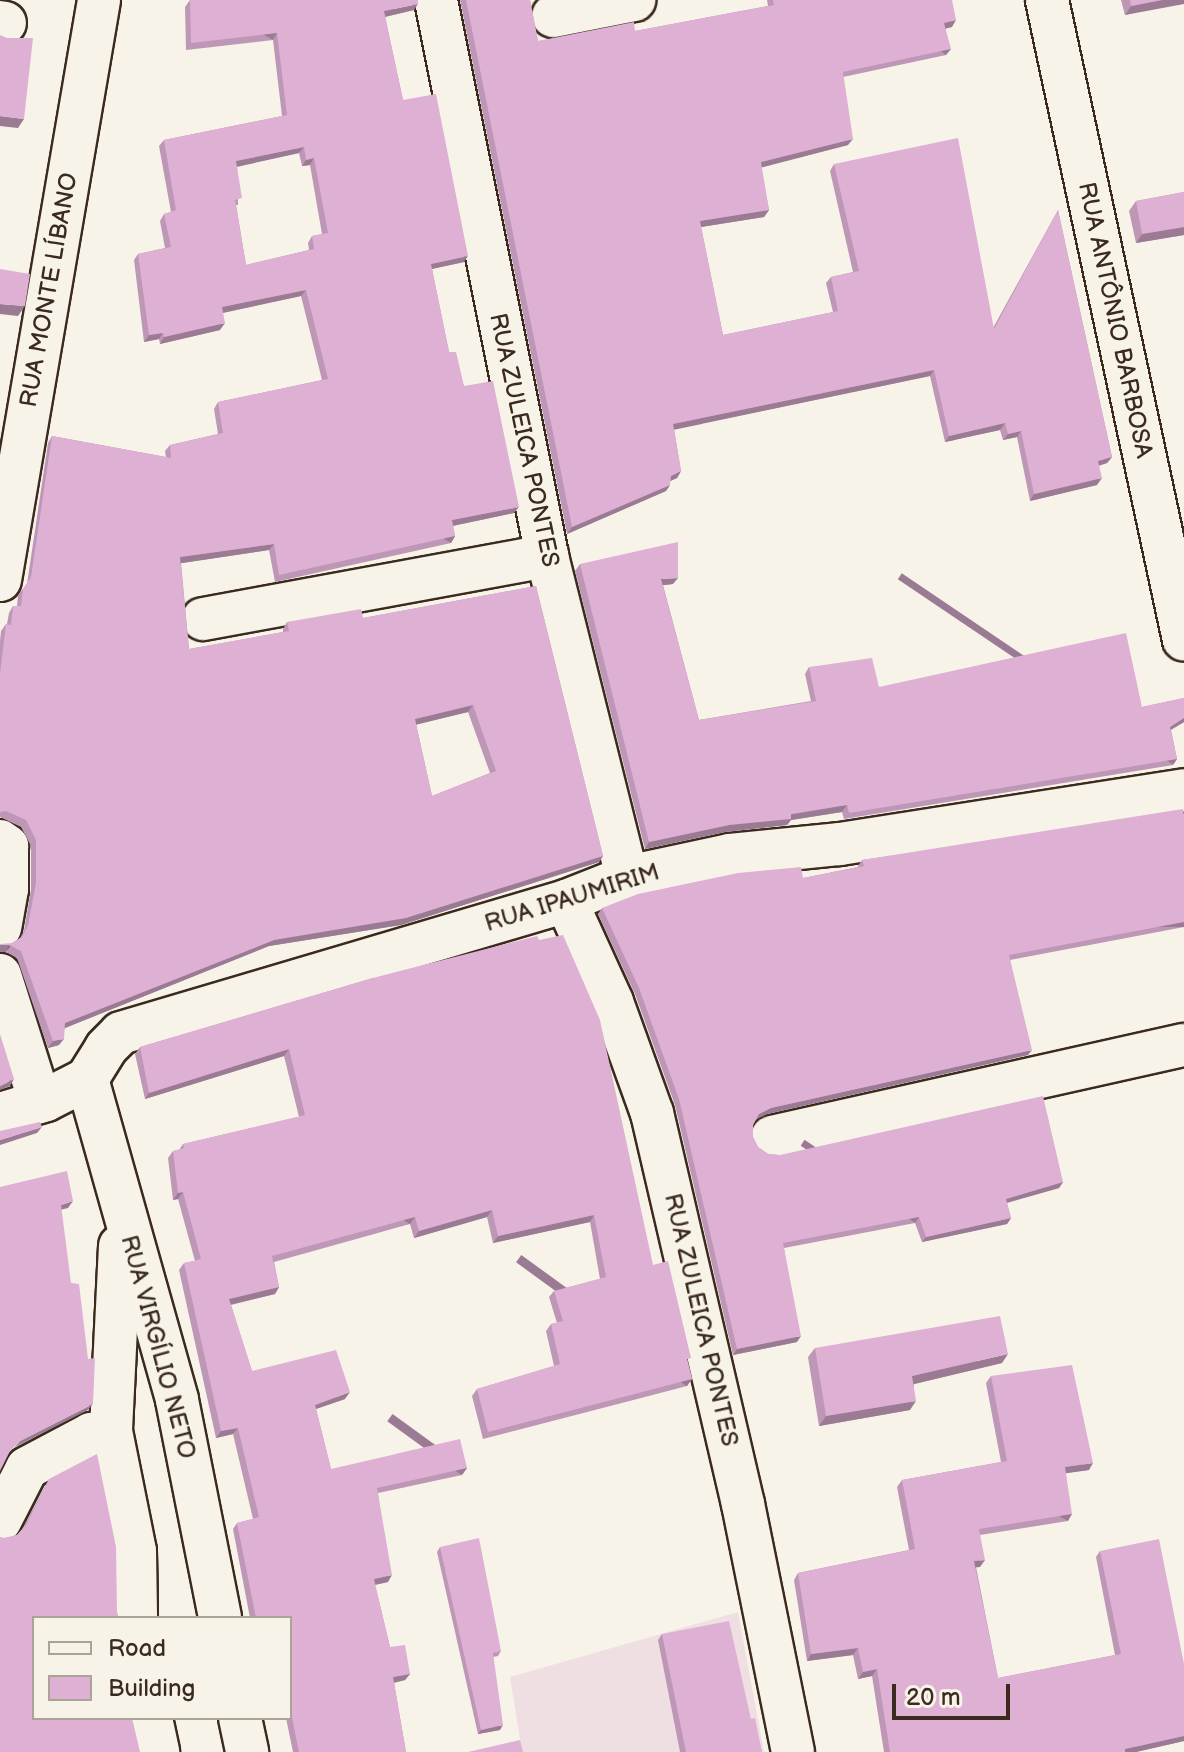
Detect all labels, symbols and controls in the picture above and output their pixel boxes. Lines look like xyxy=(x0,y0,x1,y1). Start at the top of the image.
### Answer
street label: RUA MONTE LÍBANO xyxy=(14,171,84,409)
street label: RUA ANTÔNIO BARBOSA xyxy=(1072,179,1158,461)
street label: RUA ZULEICA PONTES xyxy=(483,310,565,570)
street label: RUA IPAUMIRIM xyxy=(481,858,663,938)
street label: RUA ZULEICA PONTES xyxy=(658,1191,744,1449)
street label: RUA VIRGÍLIO NETO xyxy=(114,1232,202,1462)
legend xyxy=(32,1616,292,1720)
text: Road xyxy=(108,1634,166,1663)
scale bar xyxy=(896,1668,1014,1718)
text: Building xyxy=(108,1674,195,1703)
text: 20 m xyxy=(906,1683,961,1712)

